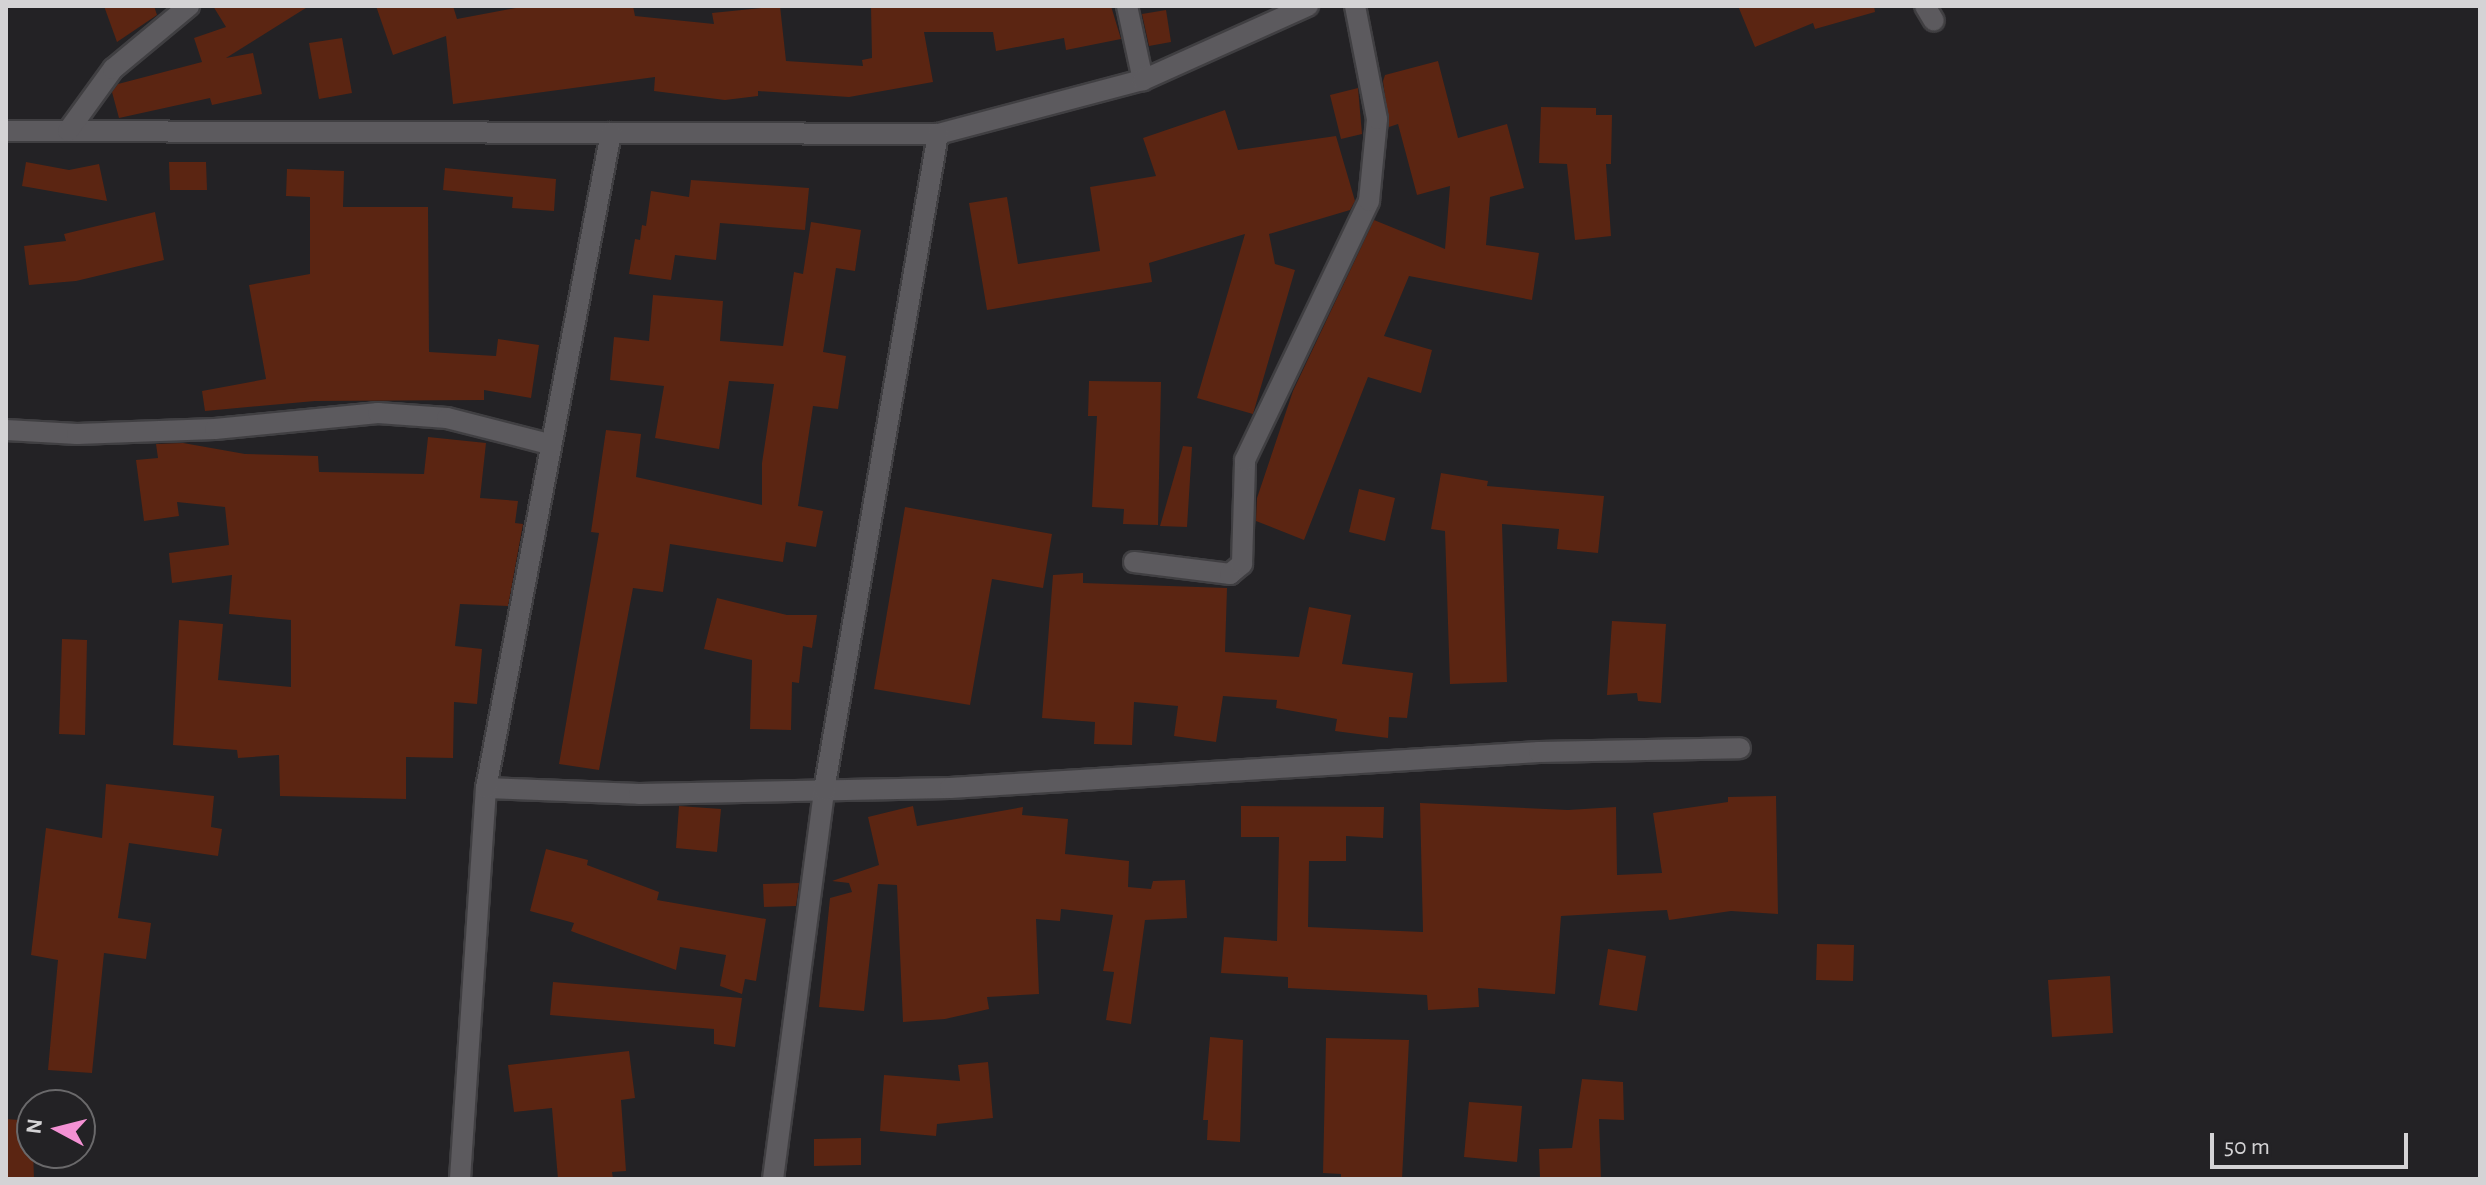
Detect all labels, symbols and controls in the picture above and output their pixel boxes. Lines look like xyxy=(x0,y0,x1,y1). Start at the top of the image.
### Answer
north arrow xyxy=(16,1089,96,1169)
text: N xyxy=(22,1117,46,1135)
scale bar xyxy=(2214,1117,2412,1167)
text: 50 m xyxy=(2224,1135,2270,1159)

